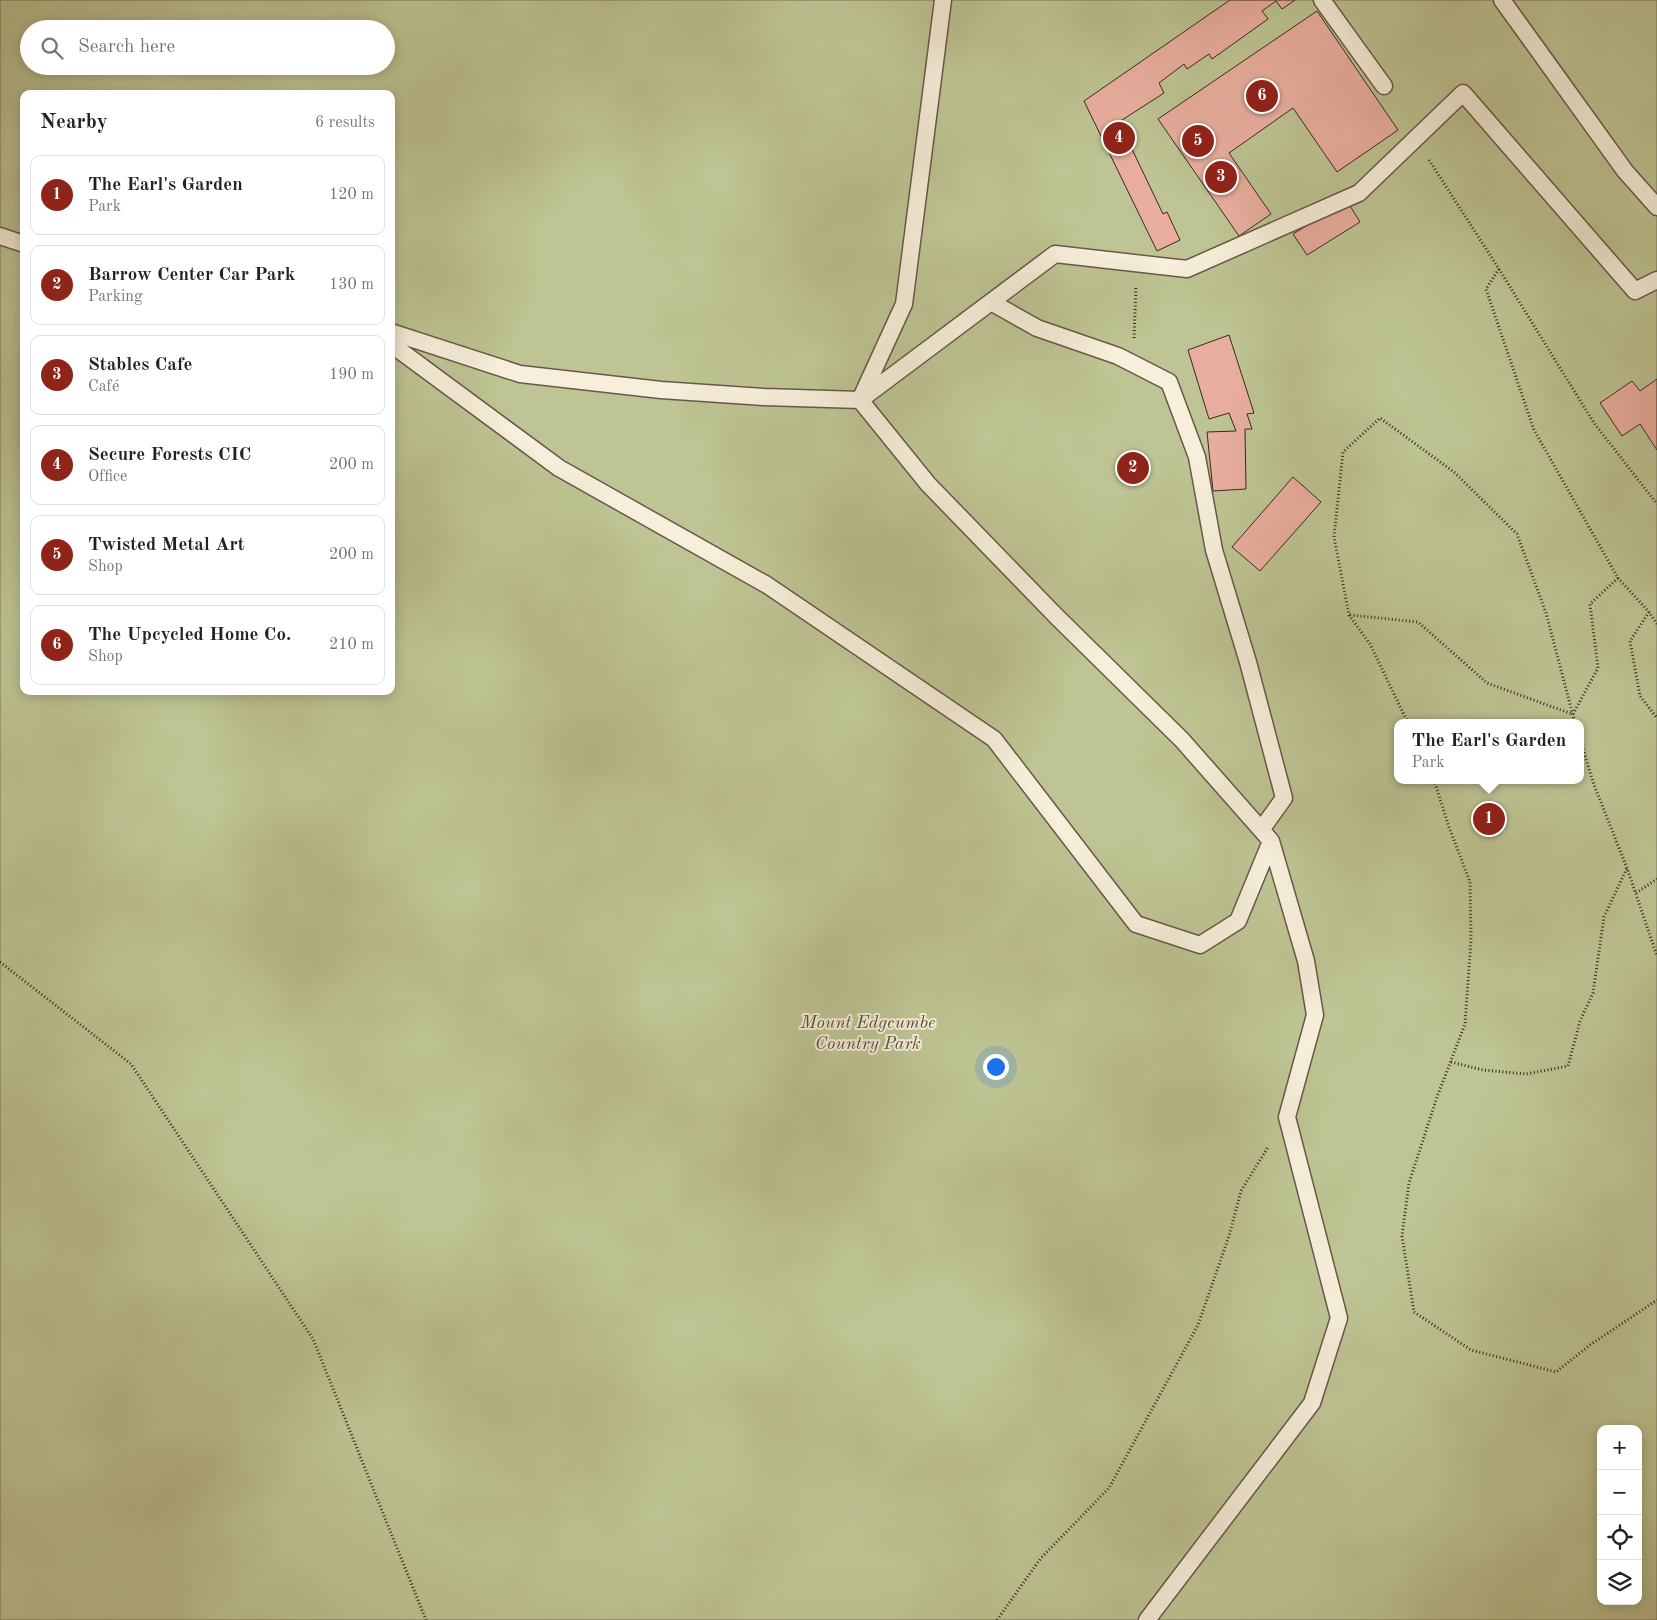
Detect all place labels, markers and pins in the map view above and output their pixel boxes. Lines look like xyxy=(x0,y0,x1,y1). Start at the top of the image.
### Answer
pin: 6 xyxy=(1246,77,1278,115)
pin: 4 xyxy=(1103,119,1135,157)
pin: 5 xyxy=(1182,122,1214,160)
pin: 3 xyxy=(1205,158,1237,196)
pin: 2 xyxy=(1117,449,1149,487)
pin: 1 xyxy=(1473,800,1505,838)

